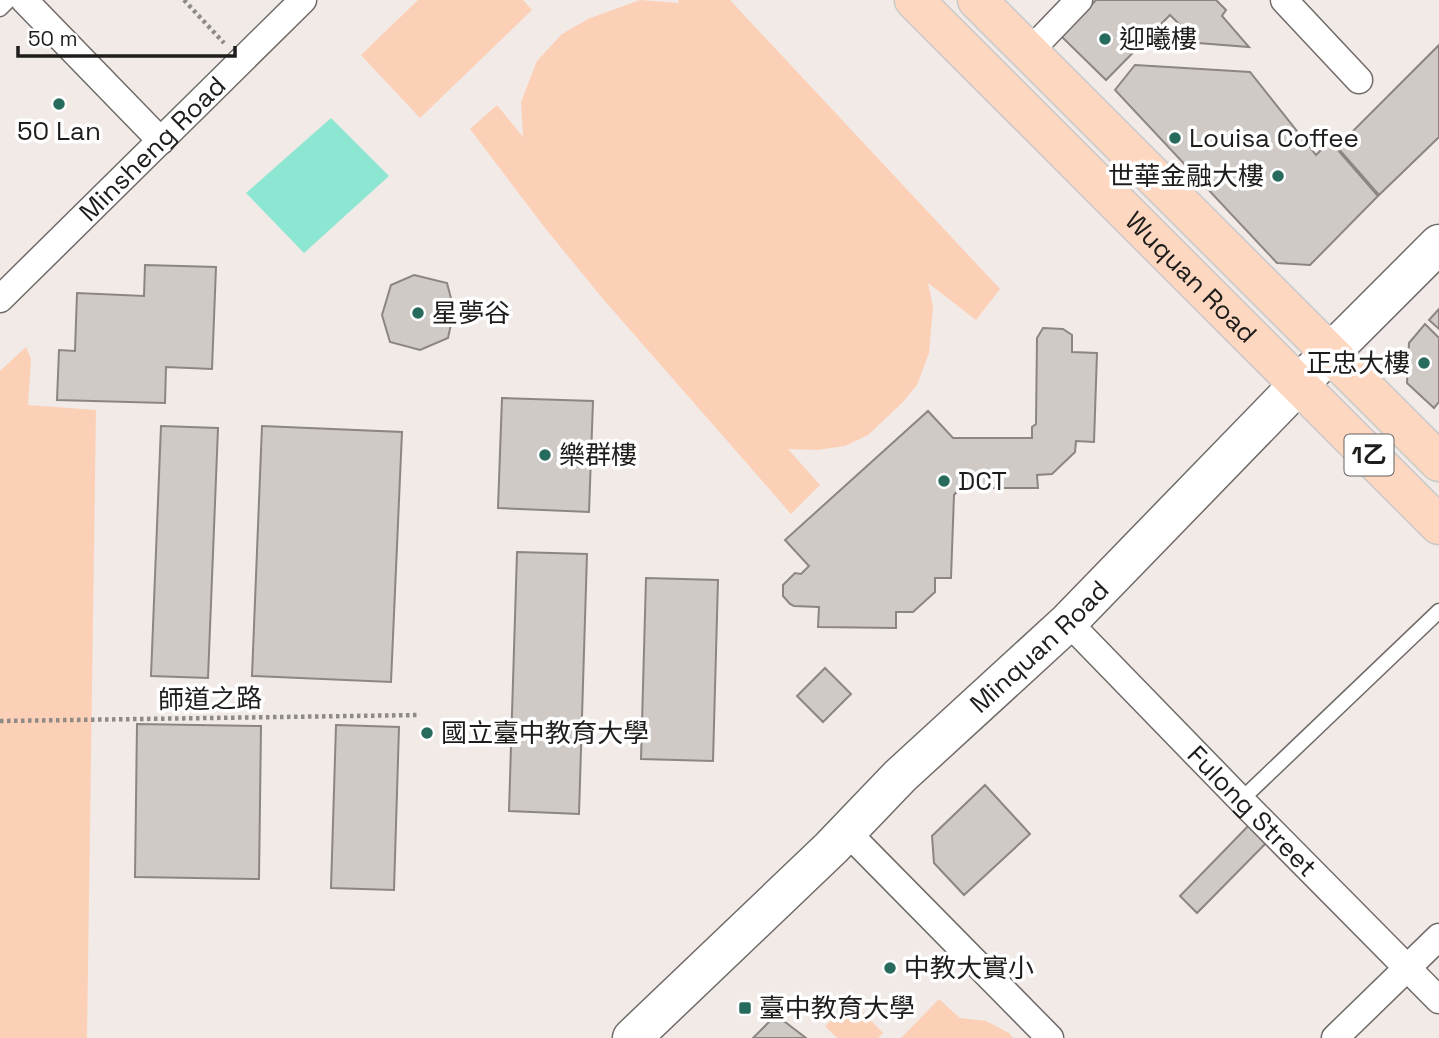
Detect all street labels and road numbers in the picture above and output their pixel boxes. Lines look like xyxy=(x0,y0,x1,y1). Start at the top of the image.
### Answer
street label: Minsheng Road xyxy=(72,69,233,229)
street label: Wuquan Road xyxy=(1118,204,1264,350)
road number: 1乙 xyxy=(1344,434,1394,476)
street label: Minquan Road xyxy=(963,573,1116,721)
street label: 師道之路 xyxy=(158,681,262,717)
street label: Fulong Street xyxy=(1180,738,1324,884)

